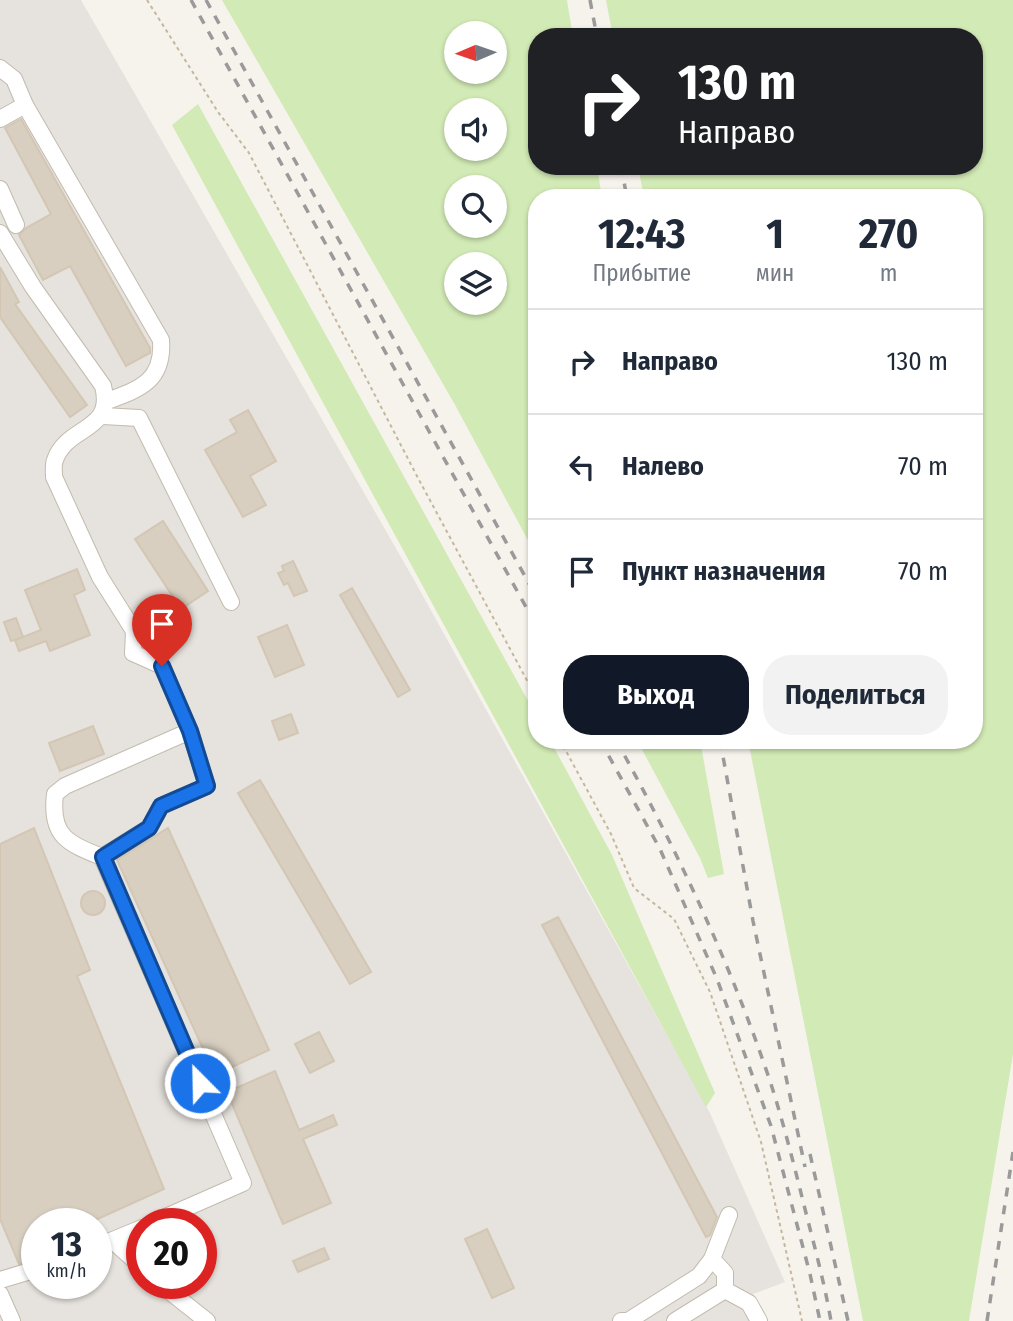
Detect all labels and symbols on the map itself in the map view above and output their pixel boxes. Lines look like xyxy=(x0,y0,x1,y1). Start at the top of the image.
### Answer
north arrow xyxy=(444,21,508,84)
pin xyxy=(132,594,192,666)
position arrow xyxy=(163,1046,237,1120)
speed limit sign: 20 xyxy=(126,1208,217,1299)

